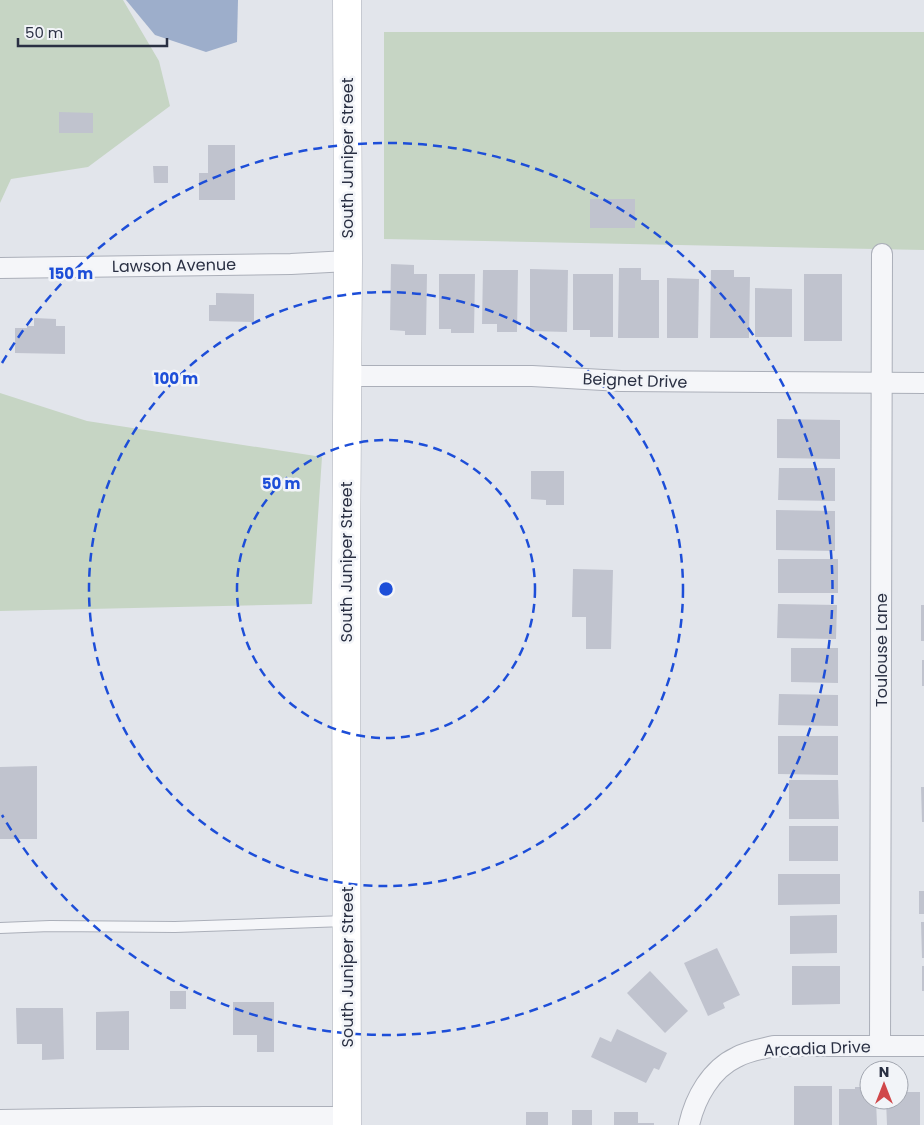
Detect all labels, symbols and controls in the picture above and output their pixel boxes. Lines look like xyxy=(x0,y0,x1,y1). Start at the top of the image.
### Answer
scale bar xyxy=(18,15,166,47)
text: 50 m xyxy=(25,22,63,43)
street label: South Juniper Street xyxy=(336,77,359,238)
street label: Lawson Avenue xyxy=(112,253,236,278)
text: 150 m xyxy=(49,263,93,284)
street label: Beignet Drive xyxy=(582,367,688,394)
text: 100 m xyxy=(154,368,198,389)
text: 50 m xyxy=(262,473,300,494)
street label: South Juniper Street xyxy=(335,481,358,642)
centre of rings xyxy=(377,580,395,598)
street label: Toulouse Lane xyxy=(870,593,893,707)
street label: South Juniper Street xyxy=(336,886,359,1047)
street label: Arcadia Drive xyxy=(763,1035,871,1062)
north arrow xyxy=(859,1060,909,1110)
text: N xyxy=(879,1062,889,1082)

